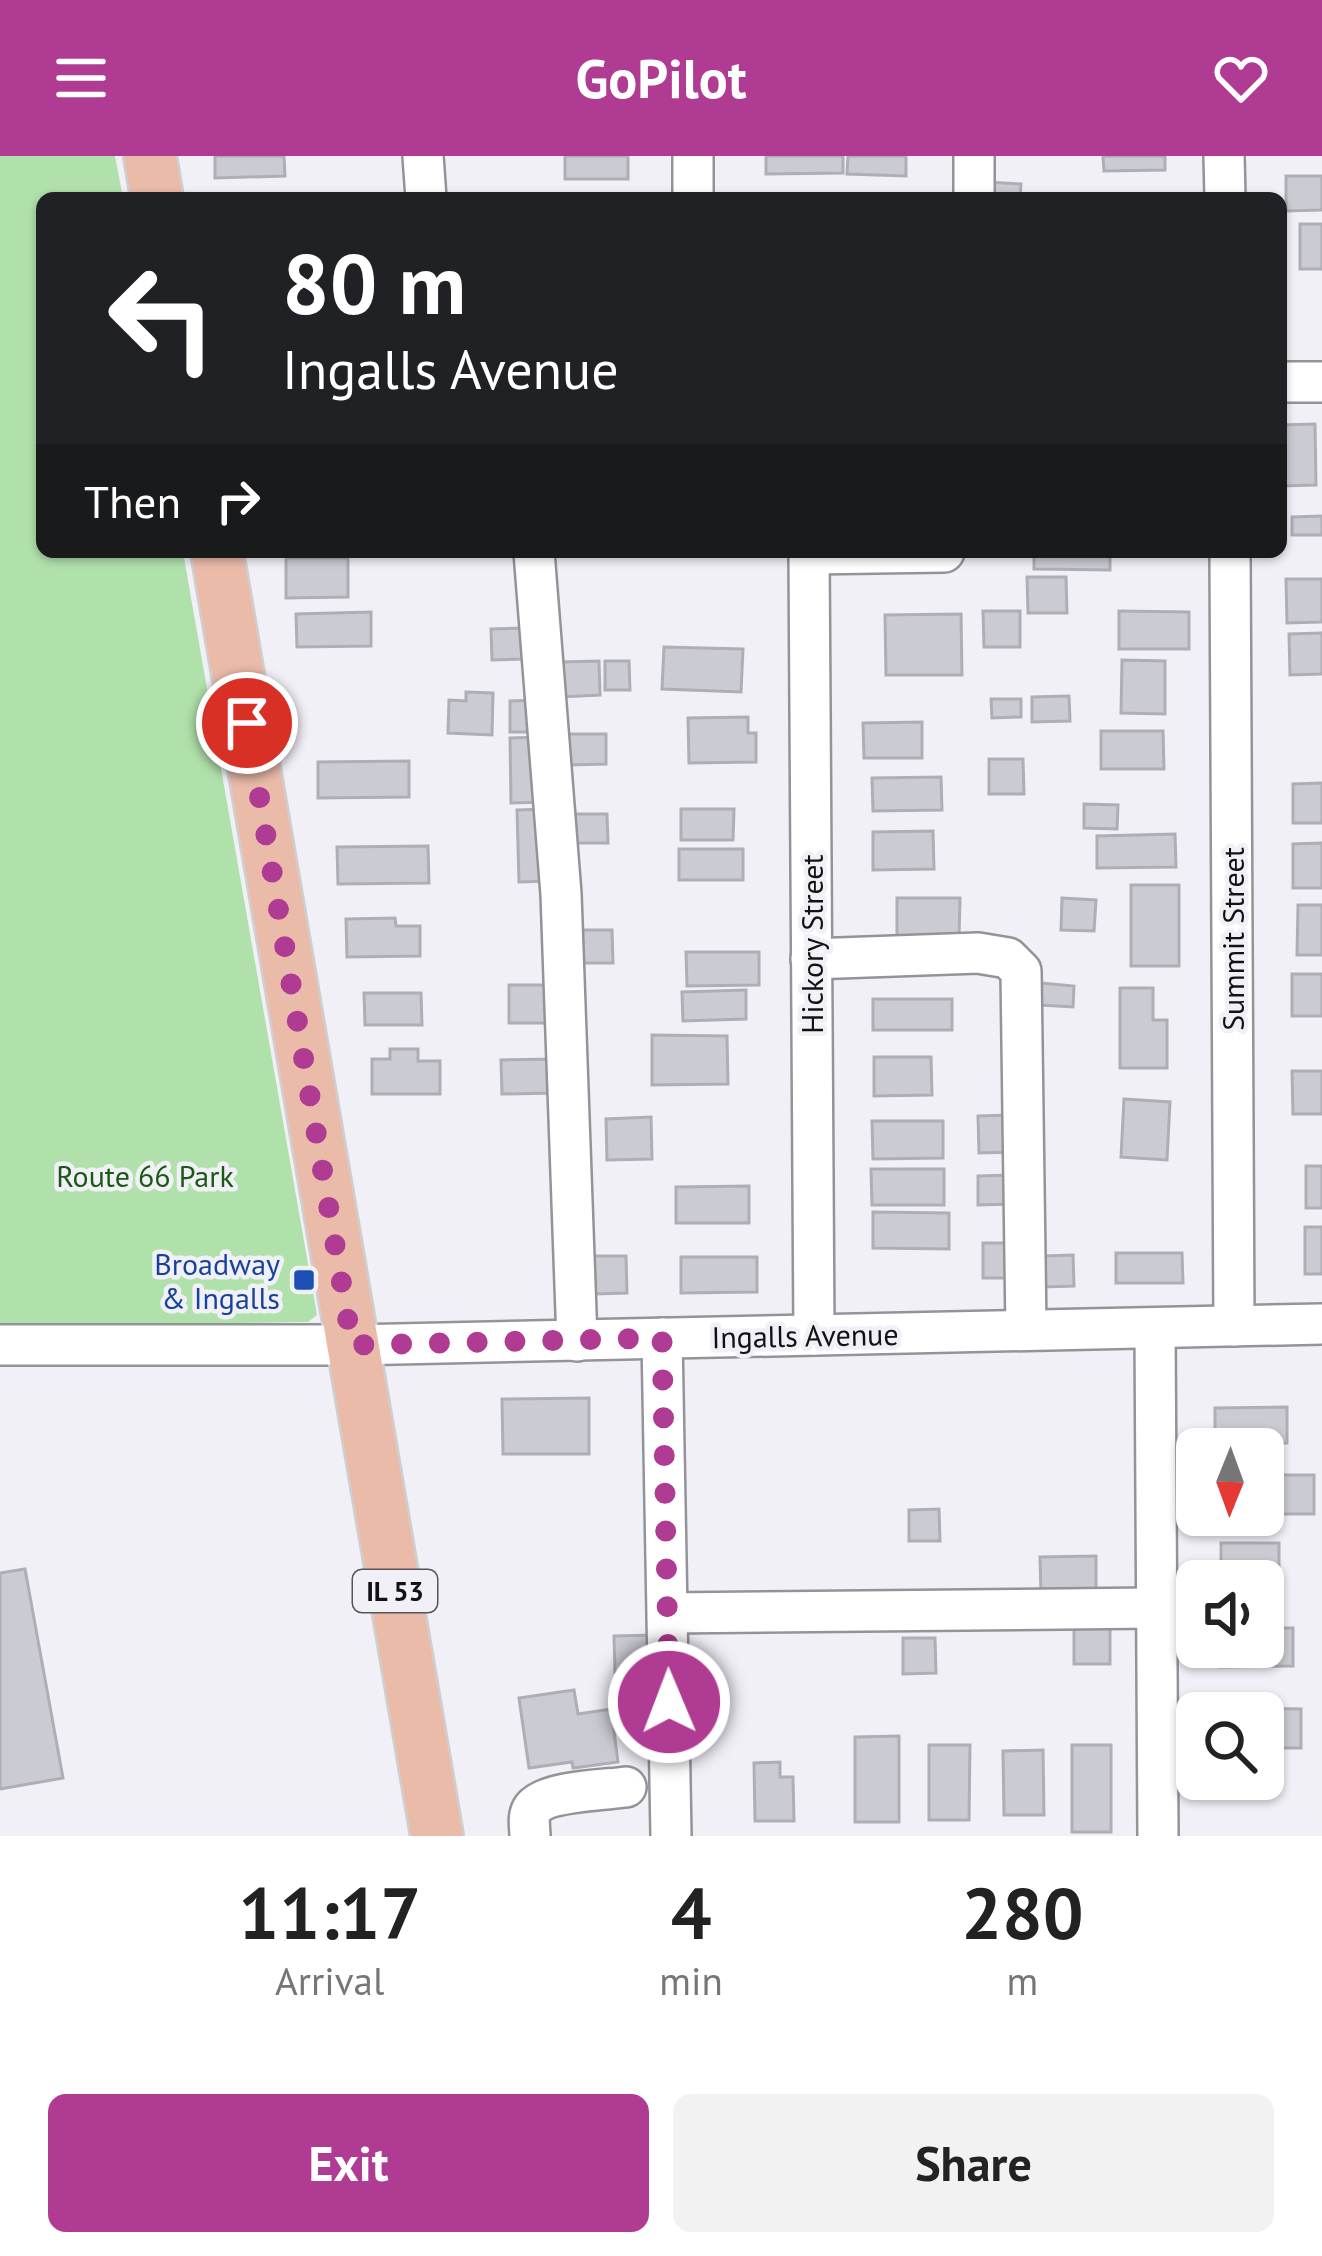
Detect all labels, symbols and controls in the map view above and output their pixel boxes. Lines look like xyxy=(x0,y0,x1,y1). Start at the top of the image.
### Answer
text: GoPilot xyxy=(575,43,747,113)
icon: menu xyxy=(48,45,114,111)
icon: heart xyxy=(1208,45,1274,111)
text: 80 m xyxy=(282,228,466,337)
icon: left xyxy=(84,240,240,396)
text: Ingalls Avenue xyxy=(282,334,619,404)
icon: right xyxy=(205,468,271,534)
text: Then xyxy=(84,472,181,530)
pin xyxy=(196,672,298,774)
icon: arrive xyxy=(214,690,280,756)
street label: Summit Street xyxy=(1213,847,1252,1031)
street label: Hickory Street xyxy=(792,854,831,1034)
park label: Route 66 Park xyxy=(56,1156,234,1195)
place label: Broadway & Ingalls xyxy=(154,1244,280,1317)
marker: Broadway & Ingalls xyxy=(291,1267,317,1293)
street label: Ingalls Avenue xyxy=(711,1314,899,1356)
north arrow xyxy=(1176,1428,1284,1536)
map controls xyxy=(1176,1428,1284,1800)
button: sound xyxy=(1176,1560,1284,1668)
road number: IL 53 xyxy=(353,1570,437,1612)
position arrow xyxy=(606,1639,732,1765)
button: search xyxy=(1176,1692,1284,1800)
text: 11:17 xyxy=(238,1866,421,1959)
text: 4 xyxy=(671,1866,712,1959)
text: 280 xyxy=(961,1866,1084,1959)
text: Arrival xyxy=(275,1955,384,2006)
text: min xyxy=(659,1955,723,2006)
text: m xyxy=(1007,1955,1038,2006)
button: Exit xyxy=(48,2094,649,2232)
button: Share xyxy=(673,2094,1274,2232)

